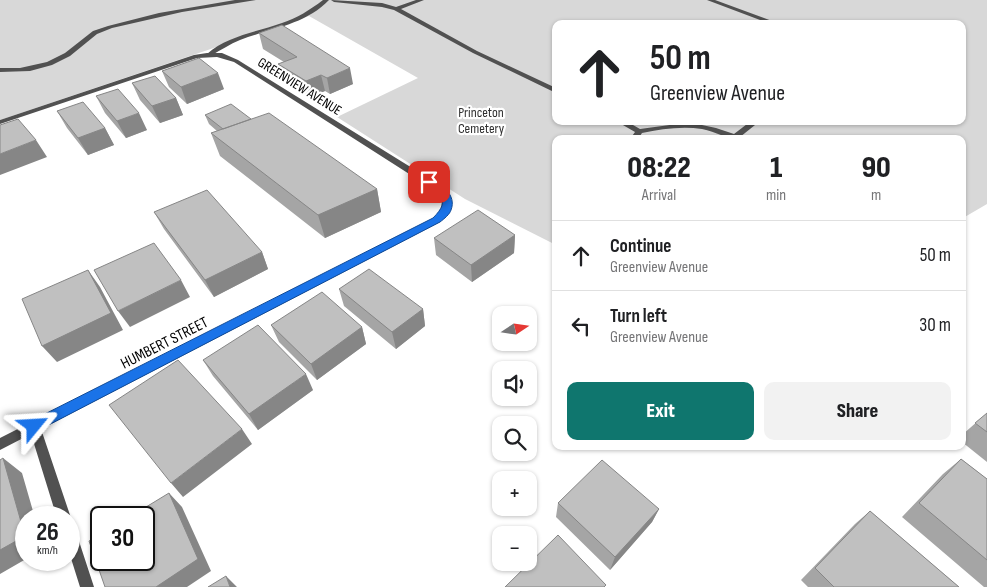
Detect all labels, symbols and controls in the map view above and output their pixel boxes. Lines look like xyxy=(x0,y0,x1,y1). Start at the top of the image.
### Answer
text: 50 m xyxy=(650,37,711,80)
icon: ahead xyxy=(567,40,632,105)
street label: GREENVIEW AVENUE xyxy=(255,54,345,119)
text: Greenview Avenue xyxy=(650,80,785,107)
park label: Princeton Cemetery xyxy=(458,104,505,137)
text: 08:22 xyxy=(627,150,691,186)
text: 1 xyxy=(770,150,782,186)
text: 90 xyxy=(861,150,891,186)
pin xyxy=(408,161,450,203)
icon: arrive xyxy=(415,168,443,196)
text: Arrival xyxy=(642,186,676,205)
text: min xyxy=(766,186,786,205)
text: m xyxy=(871,186,881,205)
text: Continue xyxy=(610,235,671,258)
icon: ahead xyxy=(567,242,595,270)
text: 50 m xyxy=(920,244,951,267)
text: Greenview Avenue xyxy=(610,258,708,277)
text: Turn left xyxy=(610,305,667,328)
north arrow xyxy=(492,306,538,351)
map controls xyxy=(492,306,537,571)
icon: left xyxy=(567,312,595,340)
street label: HUMBERT STREET xyxy=(118,313,212,374)
text: 30 m xyxy=(919,314,951,337)
text: Greenview Avenue xyxy=(610,328,708,347)
button: sound xyxy=(492,361,537,406)
button: Exit xyxy=(567,382,754,440)
button: Share xyxy=(764,382,951,440)
position arrow xyxy=(7,399,59,451)
button: search xyxy=(492,416,537,461)
button: + xyxy=(492,471,537,516)
speed limit sign: 30 xyxy=(90,506,155,571)
text: 26 xyxy=(36,517,59,548)
button: − xyxy=(492,526,537,571)
text: km/h xyxy=(37,543,58,558)

